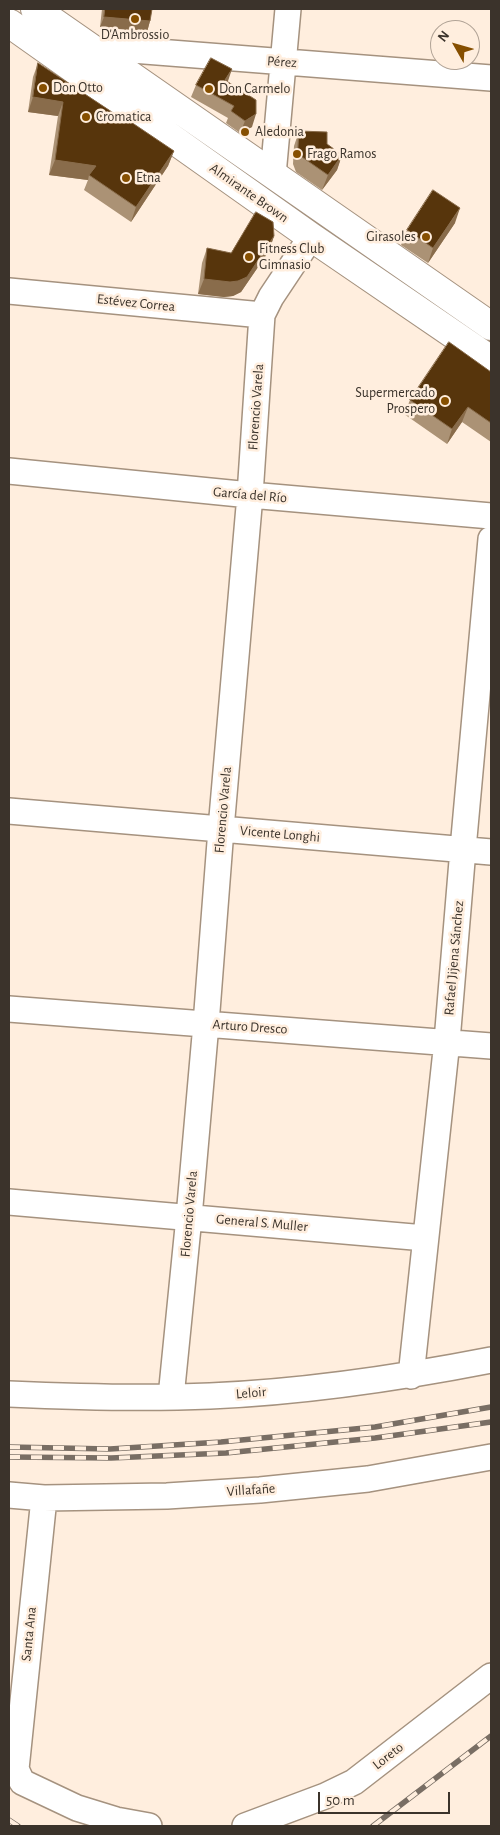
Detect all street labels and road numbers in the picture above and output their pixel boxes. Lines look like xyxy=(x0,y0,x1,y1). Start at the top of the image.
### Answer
street label: Pérez xyxy=(267,53,297,71)
street label: Almirante Brown xyxy=(206,160,292,226)
street label: Estévez Correa xyxy=(96,291,176,315)
street label: Florencio Varela xyxy=(245,363,267,451)
street label: García del Río xyxy=(212,483,288,507)
street label: Florencio Varela xyxy=(211,766,235,854)
street label: Vicente Longhi xyxy=(239,822,321,846)
street label: Rafael Jijena Sánchez xyxy=(441,900,467,1016)
street label: Arturo Dresco xyxy=(212,1016,288,1038)
street label: Florencio Varela xyxy=(177,1170,201,1258)
street label: General S. Muller xyxy=(215,1211,309,1235)
street label: Leloir xyxy=(235,1383,267,1403)
street label: Villafañe xyxy=(226,1480,276,1500)
street label: Santa Ana xyxy=(18,1606,40,1662)
street label: Loreto xyxy=(369,1739,407,1773)

